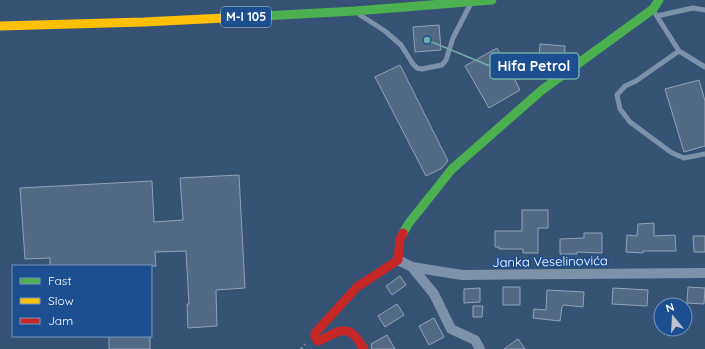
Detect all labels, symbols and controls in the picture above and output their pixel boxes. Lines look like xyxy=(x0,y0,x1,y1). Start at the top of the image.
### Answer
road number: M-I 105 xyxy=(221,7,271,27)
callout: Hifa Petrol xyxy=(490,53,579,79)
text: Hifa Petrol xyxy=(498,57,570,75)
street label: Janka Veselinovića xyxy=(492,252,608,270)
legend xyxy=(12,265,152,337)
text: Fast xyxy=(48,273,72,288)
text: Slow xyxy=(48,293,74,308)
north arrow xyxy=(653,297,693,337)
text: N xyxy=(664,300,676,315)
text: Jam xyxy=(48,313,73,328)

